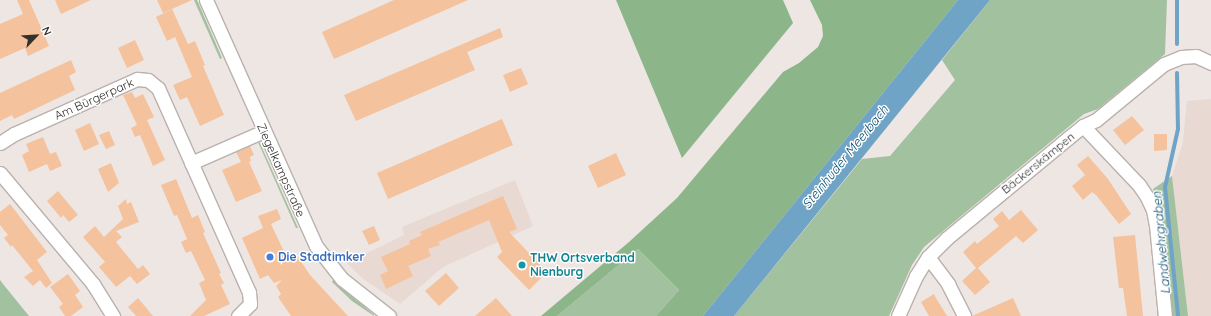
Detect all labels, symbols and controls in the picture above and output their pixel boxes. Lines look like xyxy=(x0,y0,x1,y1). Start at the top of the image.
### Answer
north arrow xyxy=(16,16,56,56)
text: N xyxy=(39,24,55,38)
street label: Am Bürgerpark xyxy=(52,75,136,123)
water label: Steinhuder Meerbach xyxy=(799,102,891,212)
street label: Ziegelkampstraße xyxy=(254,121,308,219)
street label: Bäckerskämpen xyxy=(998,129,1078,197)
water label: Landwehrgraben xyxy=(1149,191,1173,295)
place label: Die Stadtimker xyxy=(278,250,365,264)
place label: THW Ortsverband Nienburg xyxy=(530,251,635,279)
marker: Die Stadtimker xyxy=(265,252,275,262)
marker: THW Ortsverband Nienburg xyxy=(517,260,527,270)

